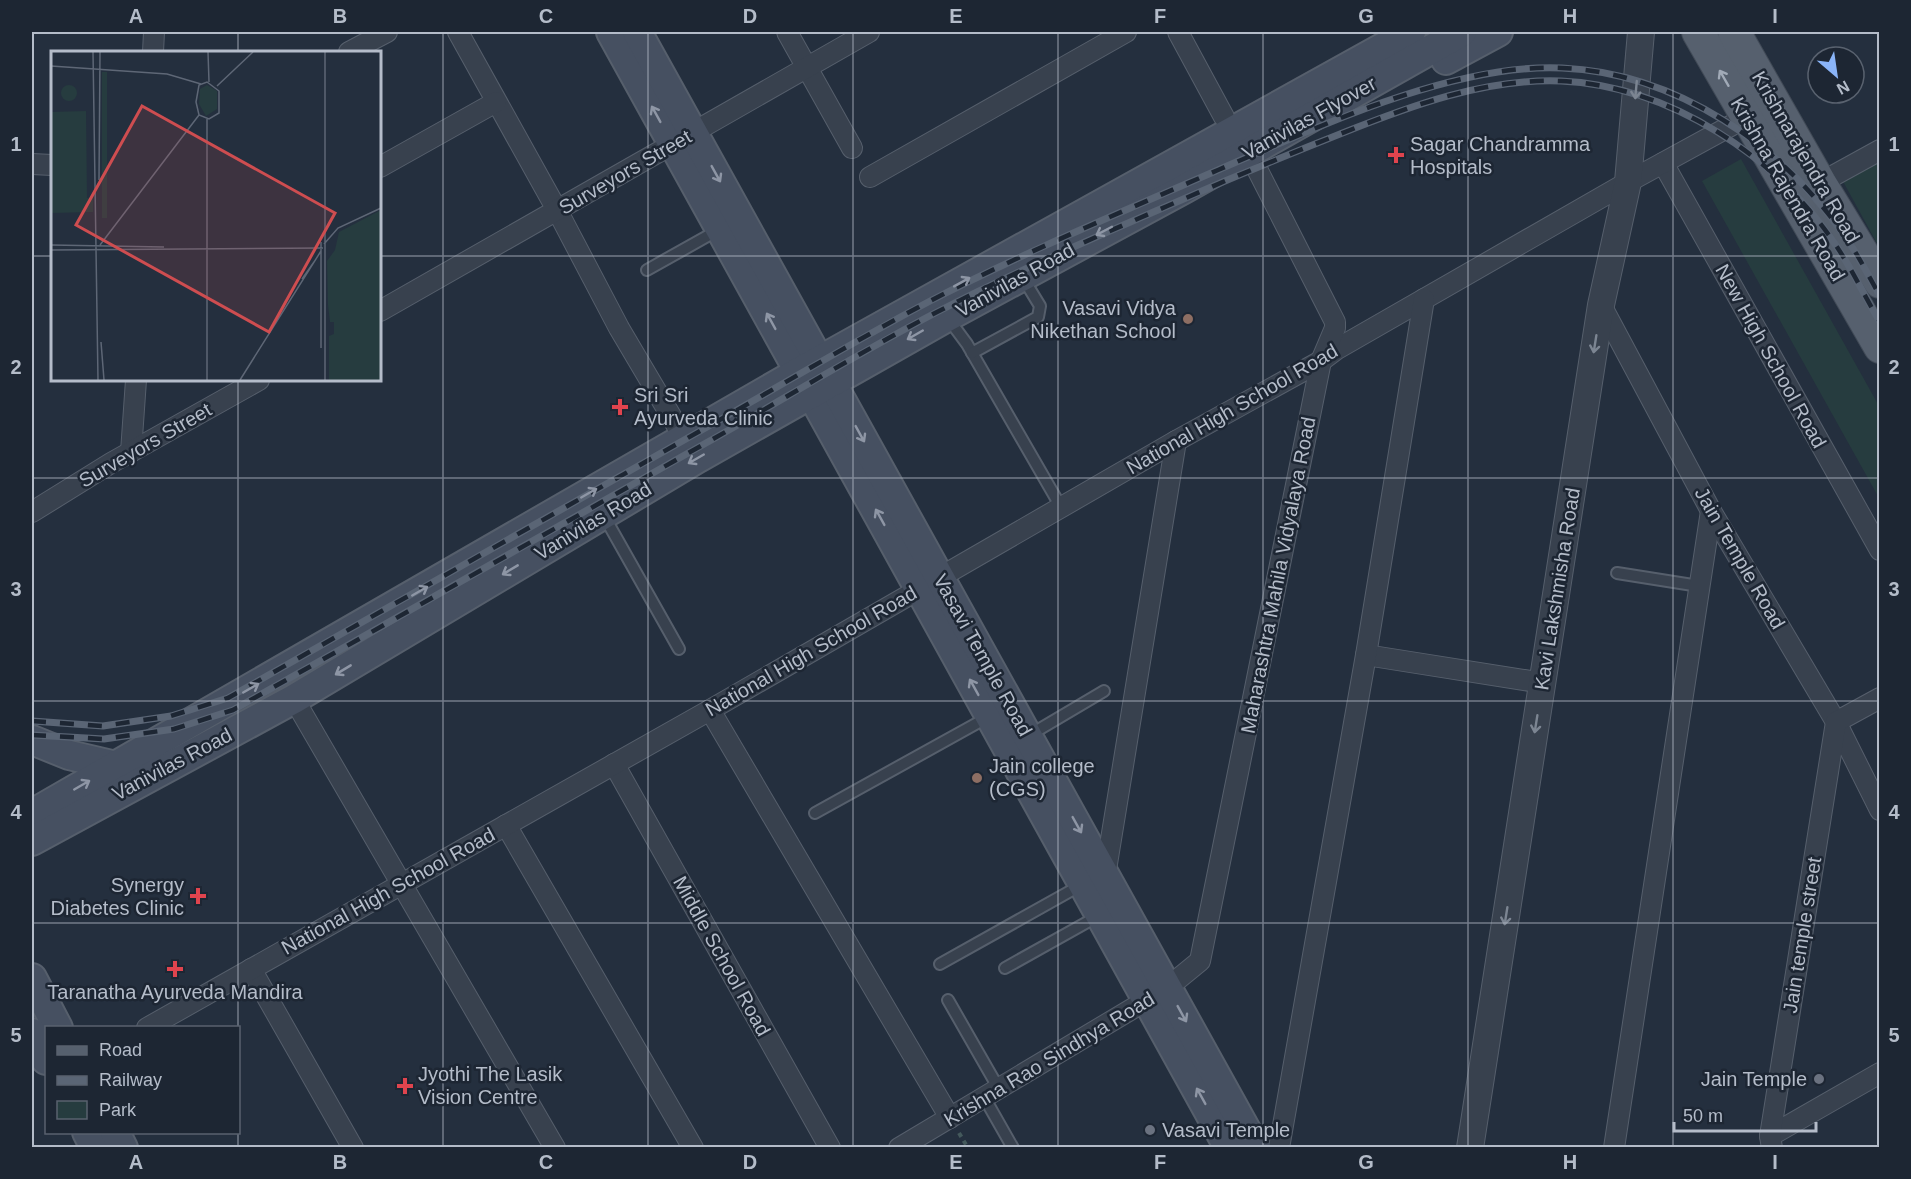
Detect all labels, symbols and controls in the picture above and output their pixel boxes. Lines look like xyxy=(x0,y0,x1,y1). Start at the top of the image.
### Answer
text: A xyxy=(129,5,143,27)
text: B xyxy=(333,5,347,27)
text: C xyxy=(539,5,553,27)
text: D xyxy=(743,5,757,27)
text: E xyxy=(949,5,963,27)
text: F xyxy=(1154,5,1166,27)
text: G xyxy=(1358,5,1374,27)
text: H xyxy=(1563,5,1577,27)
text: I xyxy=(1772,5,1778,27)
north arrow xyxy=(1806,45,1866,105)
inset map xyxy=(51,51,381,381)
street label: Krishnarajendra Road xyxy=(1748,67,1864,247)
one-way arrow xyxy=(1718,70,1730,87)
street label: Vanivilas Flyover xyxy=(1238,72,1380,164)
text: N xyxy=(1834,77,1852,98)
one-way arrow xyxy=(1630,79,1641,99)
street label: Krishna Rajendra Road xyxy=(1726,93,1850,285)
one-way arrow xyxy=(650,105,661,123)
street label: Surveyors Street xyxy=(555,125,695,219)
text: 1 xyxy=(10,133,22,155)
place label: Sagar Chandramma Hospitals xyxy=(1410,133,1591,178)
text: 1 xyxy=(1888,133,1900,155)
marker: Sagar Chandramma Hospitals xyxy=(1387,146,1405,164)
one-way arrow xyxy=(711,165,722,183)
one-way arrow xyxy=(1096,225,1113,237)
street label: Vanivilas Road xyxy=(952,238,1078,322)
street label: New High School Road xyxy=(1711,260,1831,452)
one-way arrow xyxy=(953,276,971,287)
place label: Vasavi Vidya Nikethan School xyxy=(1030,297,1177,342)
marker: Vasavi Vidya Nikethan School xyxy=(1181,312,1195,326)
one-way arrow xyxy=(765,313,777,330)
one-way arrow xyxy=(907,329,924,341)
one-way arrow xyxy=(1590,334,1601,353)
street label: National High School Road xyxy=(1123,339,1341,479)
text: 2 xyxy=(10,356,22,378)
text: 2 xyxy=(1888,356,1900,378)
place label: Sri Sri Ayurveda Clinic xyxy=(634,384,773,429)
street label: Surveyors Street xyxy=(75,398,215,492)
marker: Sri Sri Ayurveda Clinic xyxy=(611,398,629,416)
street label: Maharashtra Mahila Vidyalaya Road xyxy=(1236,415,1320,735)
one-way arrow xyxy=(854,425,866,442)
one-way arrow xyxy=(688,454,705,466)
street label: Vanivilas Road xyxy=(531,478,655,564)
street label: Jain Temple Road xyxy=(1691,483,1789,633)
street label: Kavi Lakshmisha Road xyxy=(1530,486,1584,692)
one-way arrow xyxy=(580,487,597,499)
one-way arrow xyxy=(873,508,885,525)
one-way arrow xyxy=(502,564,519,576)
street label: Vasavi Temple Road xyxy=(929,570,1037,740)
text: 3 xyxy=(10,578,22,600)
text: 3 xyxy=(1888,578,1900,600)
street label: National High School Road xyxy=(702,581,920,721)
one-way arrow xyxy=(411,585,428,597)
one-way arrow xyxy=(335,664,352,676)
one-way arrow xyxy=(968,679,980,696)
one-way arrow xyxy=(242,682,259,694)
one-way arrow xyxy=(1531,713,1542,733)
street label: Vanivilas Road xyxy=(109,723,235,805)
place label: Jain college (CGS) xyxy=(989,755,1095,800)
marker: Jain college (CGS) xyxy=(970,771,984,785)
one-way arrow xyxy=(73,779,90,791)
text: 4 xyxy=(10,801,22,823)
text: 4 xyxy=(1888,801,1900,823)
one-way arrow xyxy=(1071,816,1083,833)
street label: National High School Road xyxy=(278,823,498,959)
street label: Jain temple street xyxy=(1779,855,1825,1015)
street label: Middle School Road xyxy=(669,872,775,1040)
place label: Synergy Diabetes Clinic xyxy=(51,874,184,919)
marker: Synergy Diabetes Clinic xyxy=(189,887,207,905)
one-way arrow xyxy=(1501,906,1512,926)
marker: Taranatha Ayurveda Mandira xyxy=(166,960,184,978)
place label: Taranatha Ayurveda Mandira xyxy=(47,981,304,1003)
street label: Krishna Rao Sindhya Road xyxy=(940,987,1158,1131)
one-way arrow xyxy=(1176,1005,1188,1022)
text: 5 xyxy=(10,1024,22,1046)
text: 5 xyxy=(1888,1024,1900,1046)
legend xyxy=(45,1026,240,1134)
text: Road xyxy=(99,1040,142,1060)
place label: Jyothi The Lasik Vision Centre xyxy=(418,1063,563,1108)
place label: Jain Temple xyxy=(1701,1068,1807,1090)
text: Railway xyxy=(99,1070,162,1090)
marker: Jain Temple xyxy=(1812,1072,1826,1086)
marker: Jyothi The Lasik Vision Centre xyxy=(396,1077,414,1095)
one-way arrow xyxy=(1195,1088,1206,1106)
scale bar xyxy=(1674,1095,1816,1133)
text: Park xyxy=(99,1100,137,1120)
text: 50 m xyxy=(1683,1106,1723,1126)
place label: Vasavi Temple xyxy=(1162,1119,1290,1141)
marker: Vasavi Temple xyxy=(1143,1123,1157,1137)
text: A xyxy=(129,1151,143,1173)
text: B xyxy=(333,1151,347,1173)
text: C xyxy=(539,1151,553,1173)
text: D xyxy=(743,1151,757,1173)
text: E xyxy=(949,1151,963,1173)
text: F xyxy=(1154,1151,1166,1173)
text: G xyxy=(1358,1151,1374,1173)
text: H xyxy=(1563,1151,1577,1173)
text: I xyxy=(1772,1151,1778,1173)

